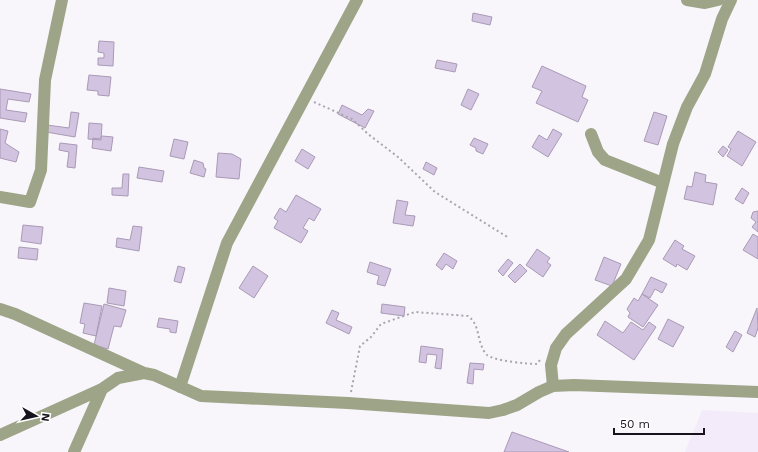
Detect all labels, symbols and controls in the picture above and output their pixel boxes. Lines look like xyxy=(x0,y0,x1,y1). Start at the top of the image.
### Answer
north arrow xyxy=(16,396,56,436)
scale bar xyxy=(614,410,704,436)
text: N xyxy=(38,412,52,422)
text: 50 m xyxy=(620,417,650,431)

